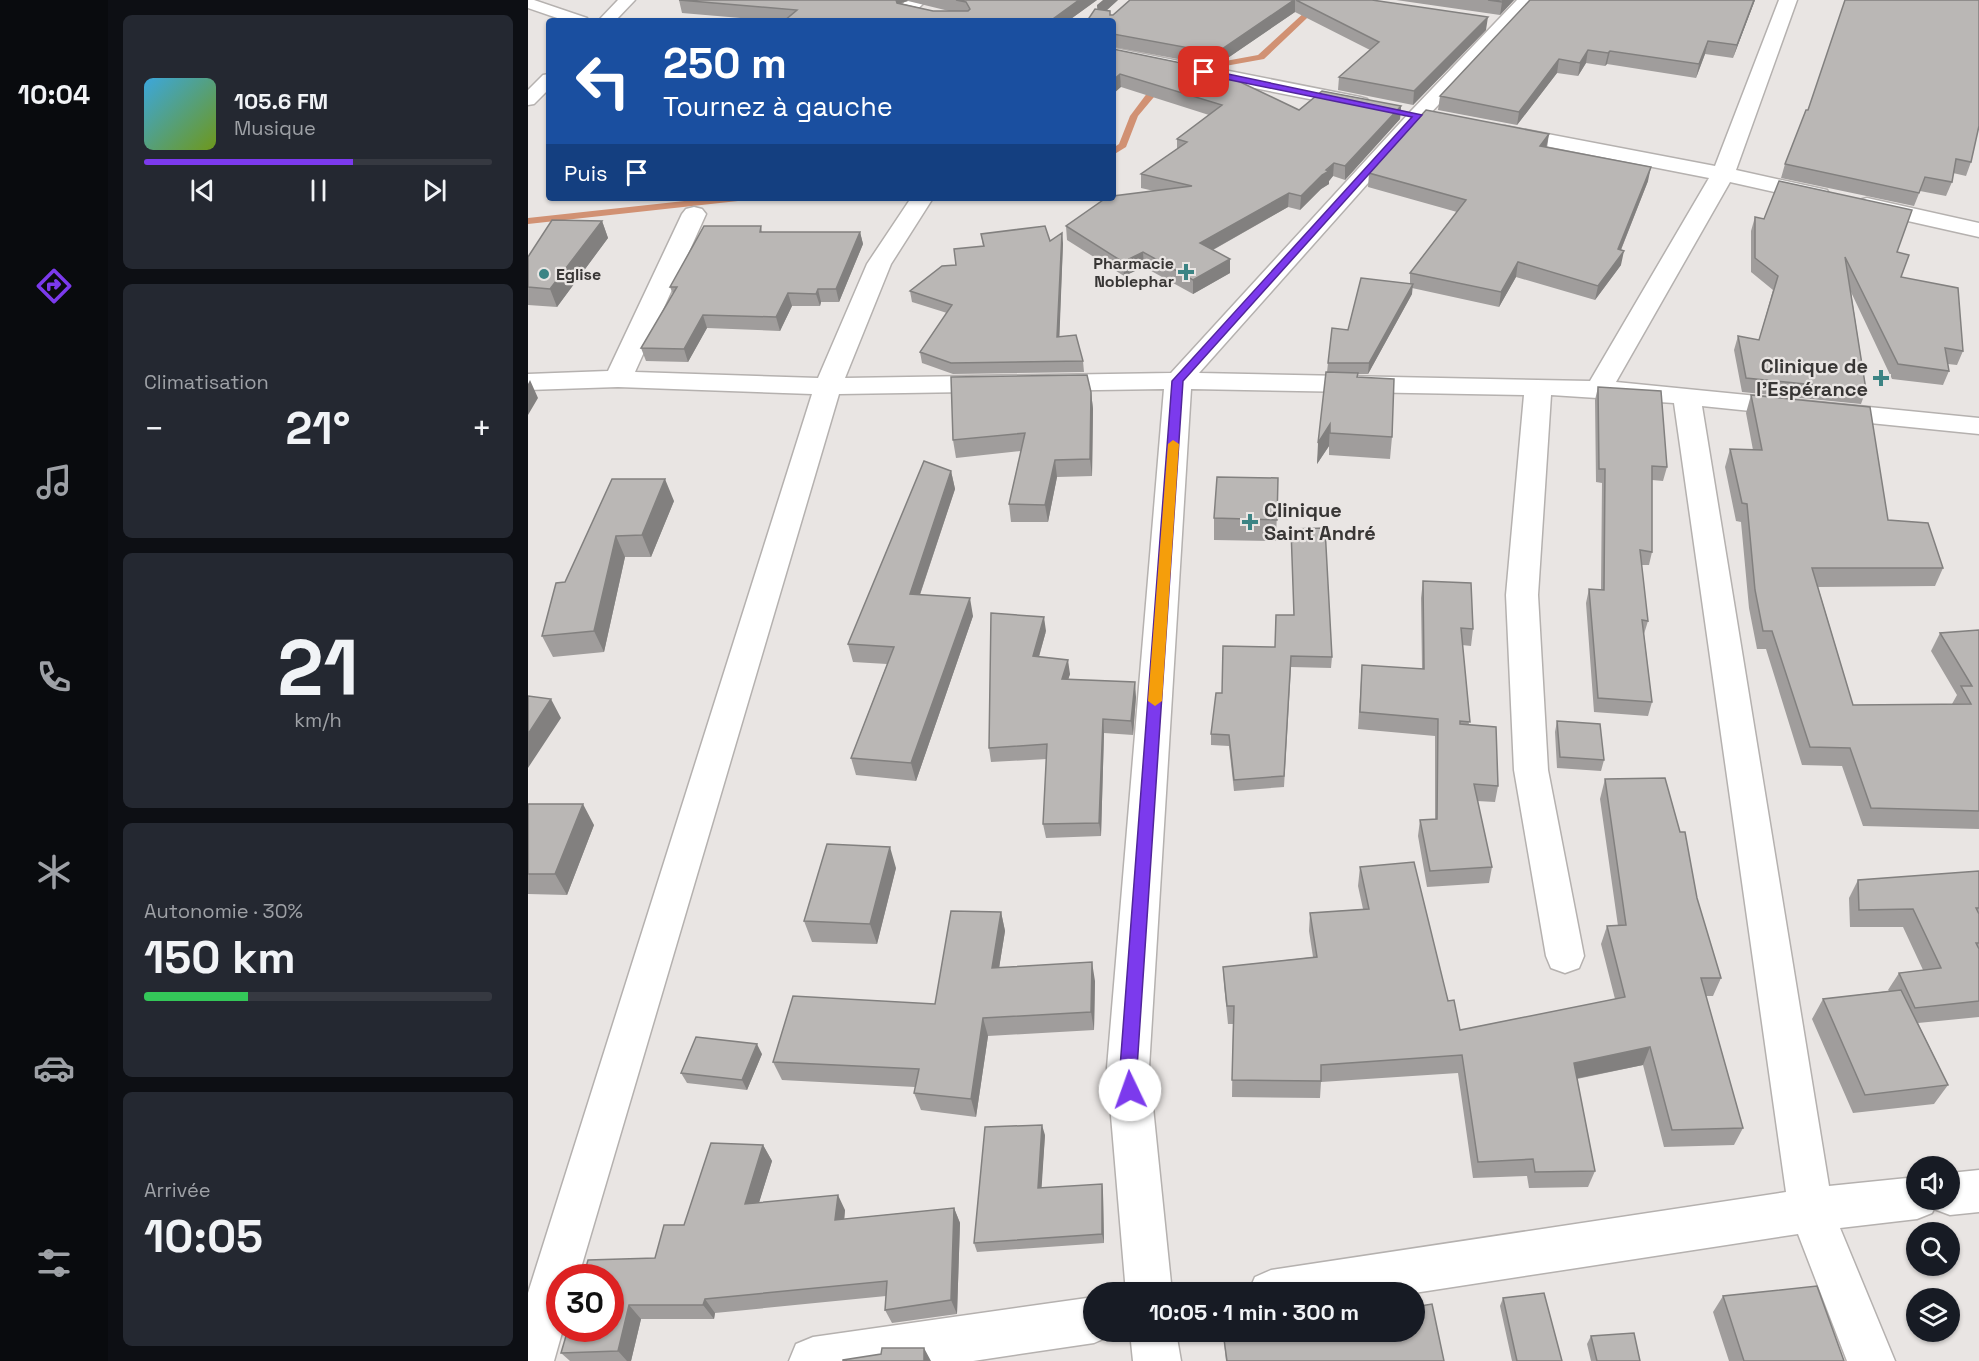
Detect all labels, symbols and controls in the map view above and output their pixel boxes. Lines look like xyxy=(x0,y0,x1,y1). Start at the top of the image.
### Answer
text: 250 m xyxy=(663,37,787,90)
icon: left xyxy=(564,42,642,120)
pin xyxy=(1178,46,1229,97)
icon: arrive xyxy=(1187,55,1220,88)
text: 10:04 xyxy=(18,77,90,112)
text: 105.6 FM xyxy=(234,87,328,115)
text: Tournez à gauche xyxy=(663,89,893,124)
text: Musique xyxy=(234,115,316,141)
icon: arrive xyxy=(620,156,653,189)
text: Puis xyxy=(564,159,608,187)
icon: previous xyxy=(186,174,219,207)
icon: pause xyxy=(302,174,335,207)
icon: next xyxy=(418,174,451,207)
place label: Pharmacie Noblephar xyxy=(1093,253,1174,292)
place label: Eglise xyxy=(556,264,601,285)
icon: directions xyxy=(33,265,75,307)
marker: Pharmacie Noblephar xyxy=(1179,265,1193,279)
marker: Eglise xyxy=(537,267,551,281)
place label: Clinique de l'Espérance xyxy=(1756,353,1868,402)
text: Climatisation xyxy=(144,369,269,395)
marker: Clinique de l'Espérance xyxy=(1872,369,1890,387)
text: 21° xyxy=(286,400,350,457)
text: − xyxy=(144,408,164,450)
text: + xyxy=(472,408,492,450)
icon: music xyxy=(33,461,75,503)
place label: Clinique Saint André xyxy=(1264,497,1376,546)
marker: Clinique Saint André xyxy=(1241,513,1259,531)
text: 21 xyxy=(277,618,359,718)
icon: phone xyxy=(33,656,75,698)
text: km/h xyxy=(294,707,342,733)
icon: climate xyxy=(33,851,75,893)
text: Autonomie · 30% xyxy=(144,898,303,924)
text: 150 km xyxy=(144,929,296,986)
icon: car xyxy=(33,1047,75,1089)
position arrow xyxy=(1098,1058,1162,1122)
map controls xyxy=(1906,1156,1960,1342)
button: sound xyxy=(1906,1156,1960,1210)
text: Arrivée xyxy=(144,1177,211,1203)
text: 10:05 xyxy=(144,1208,263,1265)
button: search xyxy=(1906,1222,1960,1276)
icon: filters xyxy=(33,1242,75,1284)
speed limit sign: 30 xyxy=(546,1264,624,1342)
button: layers xyxy=(1906,1288,1960,1342)
text: 10:05 · 1 min · 300 m xyxy=(1149,1298,1359,1326)

